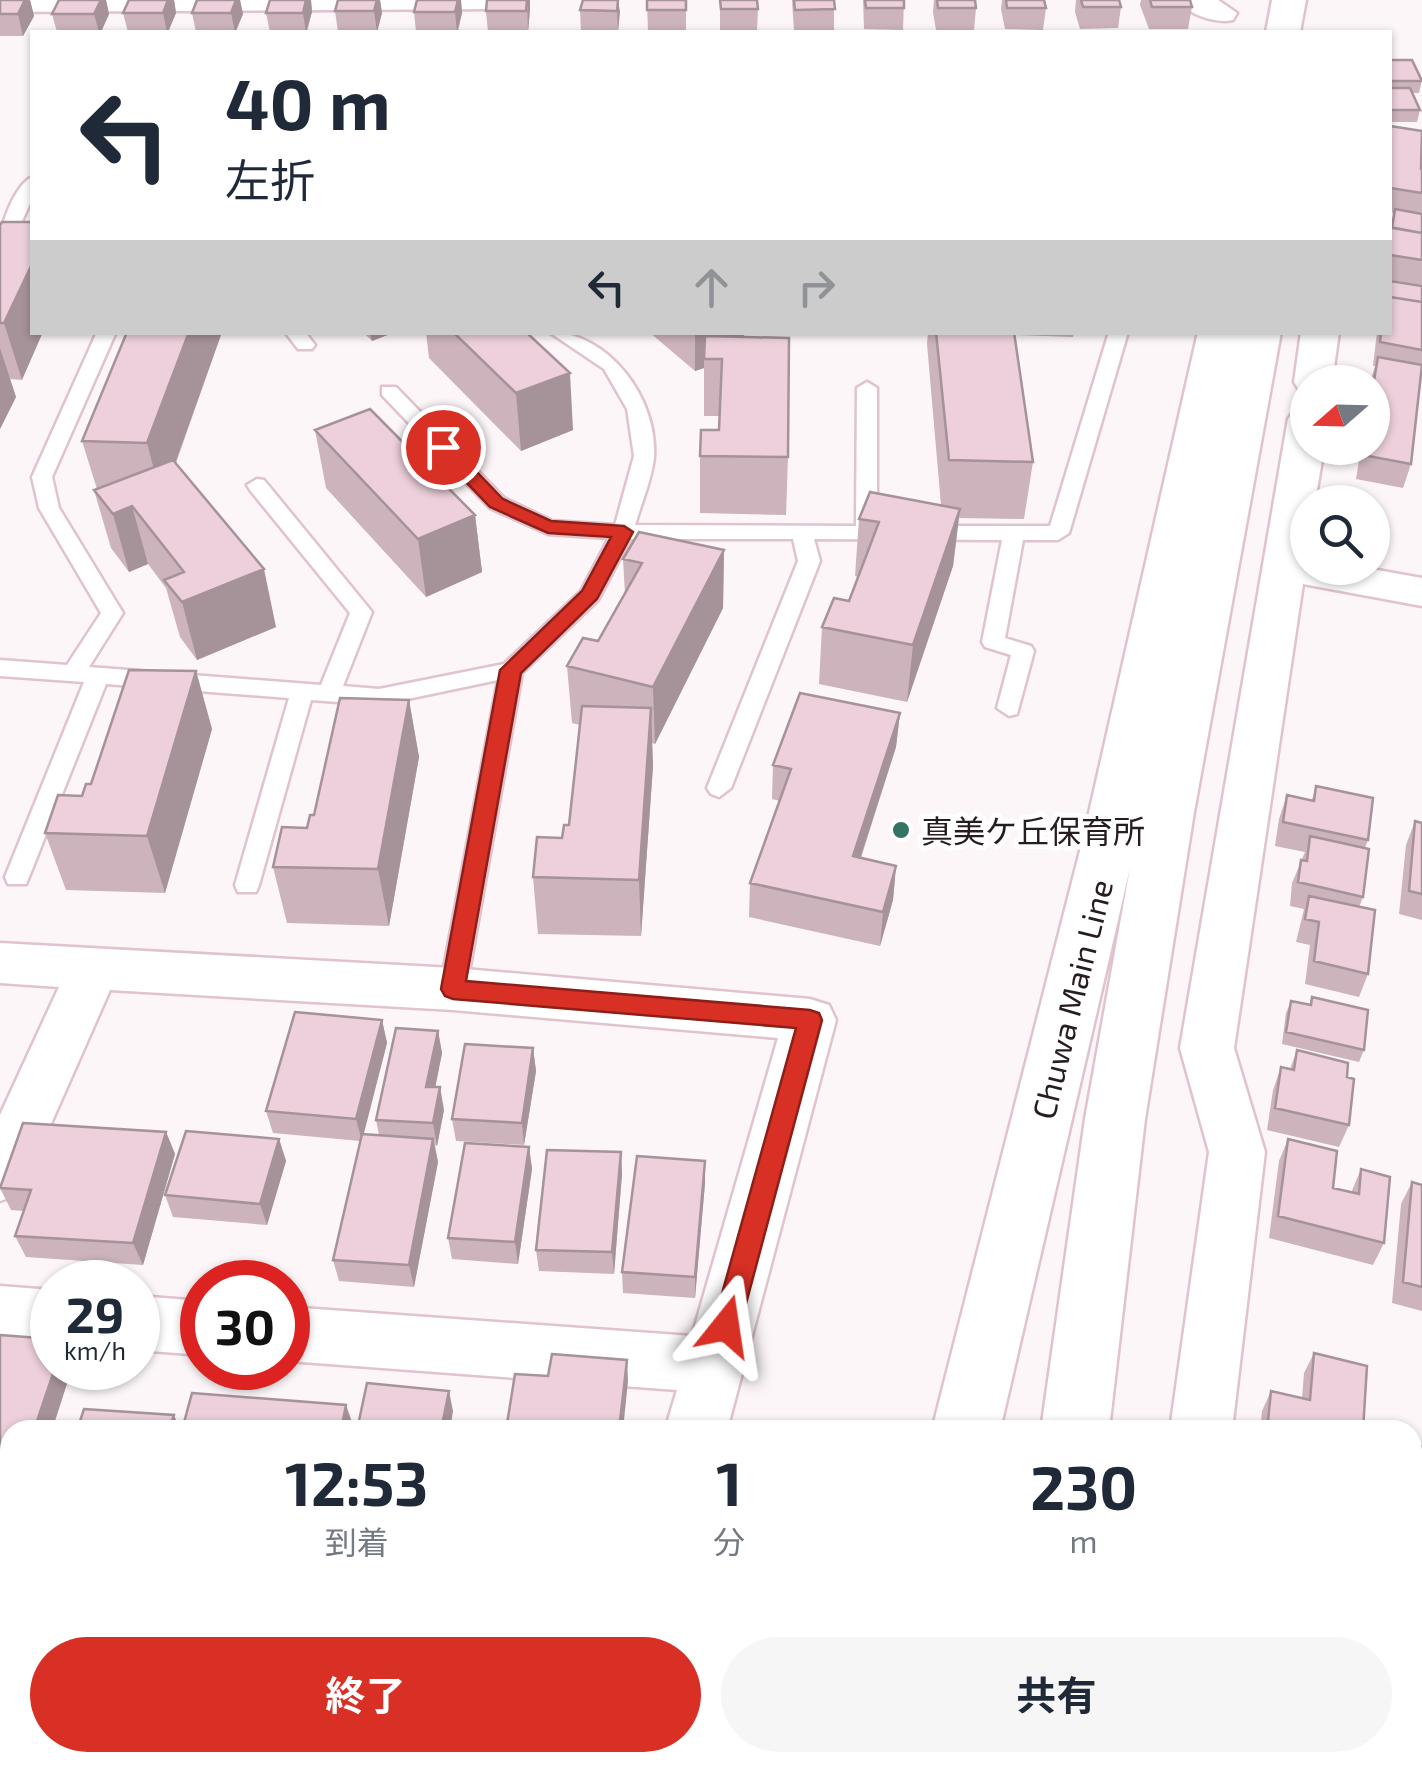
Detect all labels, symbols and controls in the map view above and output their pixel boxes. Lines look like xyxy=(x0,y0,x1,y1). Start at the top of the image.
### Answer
text: 40 m xyxy=(225,60,391,144)
icon: left xyxy=(60,70,190,200)
text: 左折 xyxy=(225,152,315,206)
icon: left xyxy=(579,260,634,315)
icon: ahead xyxy=(684,260,739,315)
icon: right xyxy=(789,260,844,315)
north arrow xyxy=(1290,365,1390,465)
map controls xyxy=(1290,365,1390,585)
pin xyxy=(401,405,486,490)
icon: arrive xyxy=(416,420,471,475)
button: search xyxy=(1290,485,1390,585)
place label: 真美ケ丘保育所 xyxy=(921,811,1145,849)
marker: 真美ケ丘保育所 xyxy=(890,819,912,841)
street label: Chuwa Main Line xyxy=(1023,875,1119,1123)
speed limit sign: 30 xyxy=(180,1260,310,1390)
position arrow xyxy=(674,1274,778,1378)
text: 29 xyxy=(66,1283,124,1343)
text: km/h xyxy=(64,1335,126,1365)
text: 12:53 xyxy=(285,1446,428,1518)
text: 1 xyxy=(716,1446,742,1518)
text: 230 xyxy=(1030,1450,1137,1522)
text: m xyxy=(1070,1521,1098,1559)
text: 到着 xyxy=(325,1522,389,1560)
text: 分 xyxy=(713,1522,745,1560)
button: 終了 xyxy=(30,1637,701,1752)
button: 共有 xyxy=(721,1637,1392,1752)

